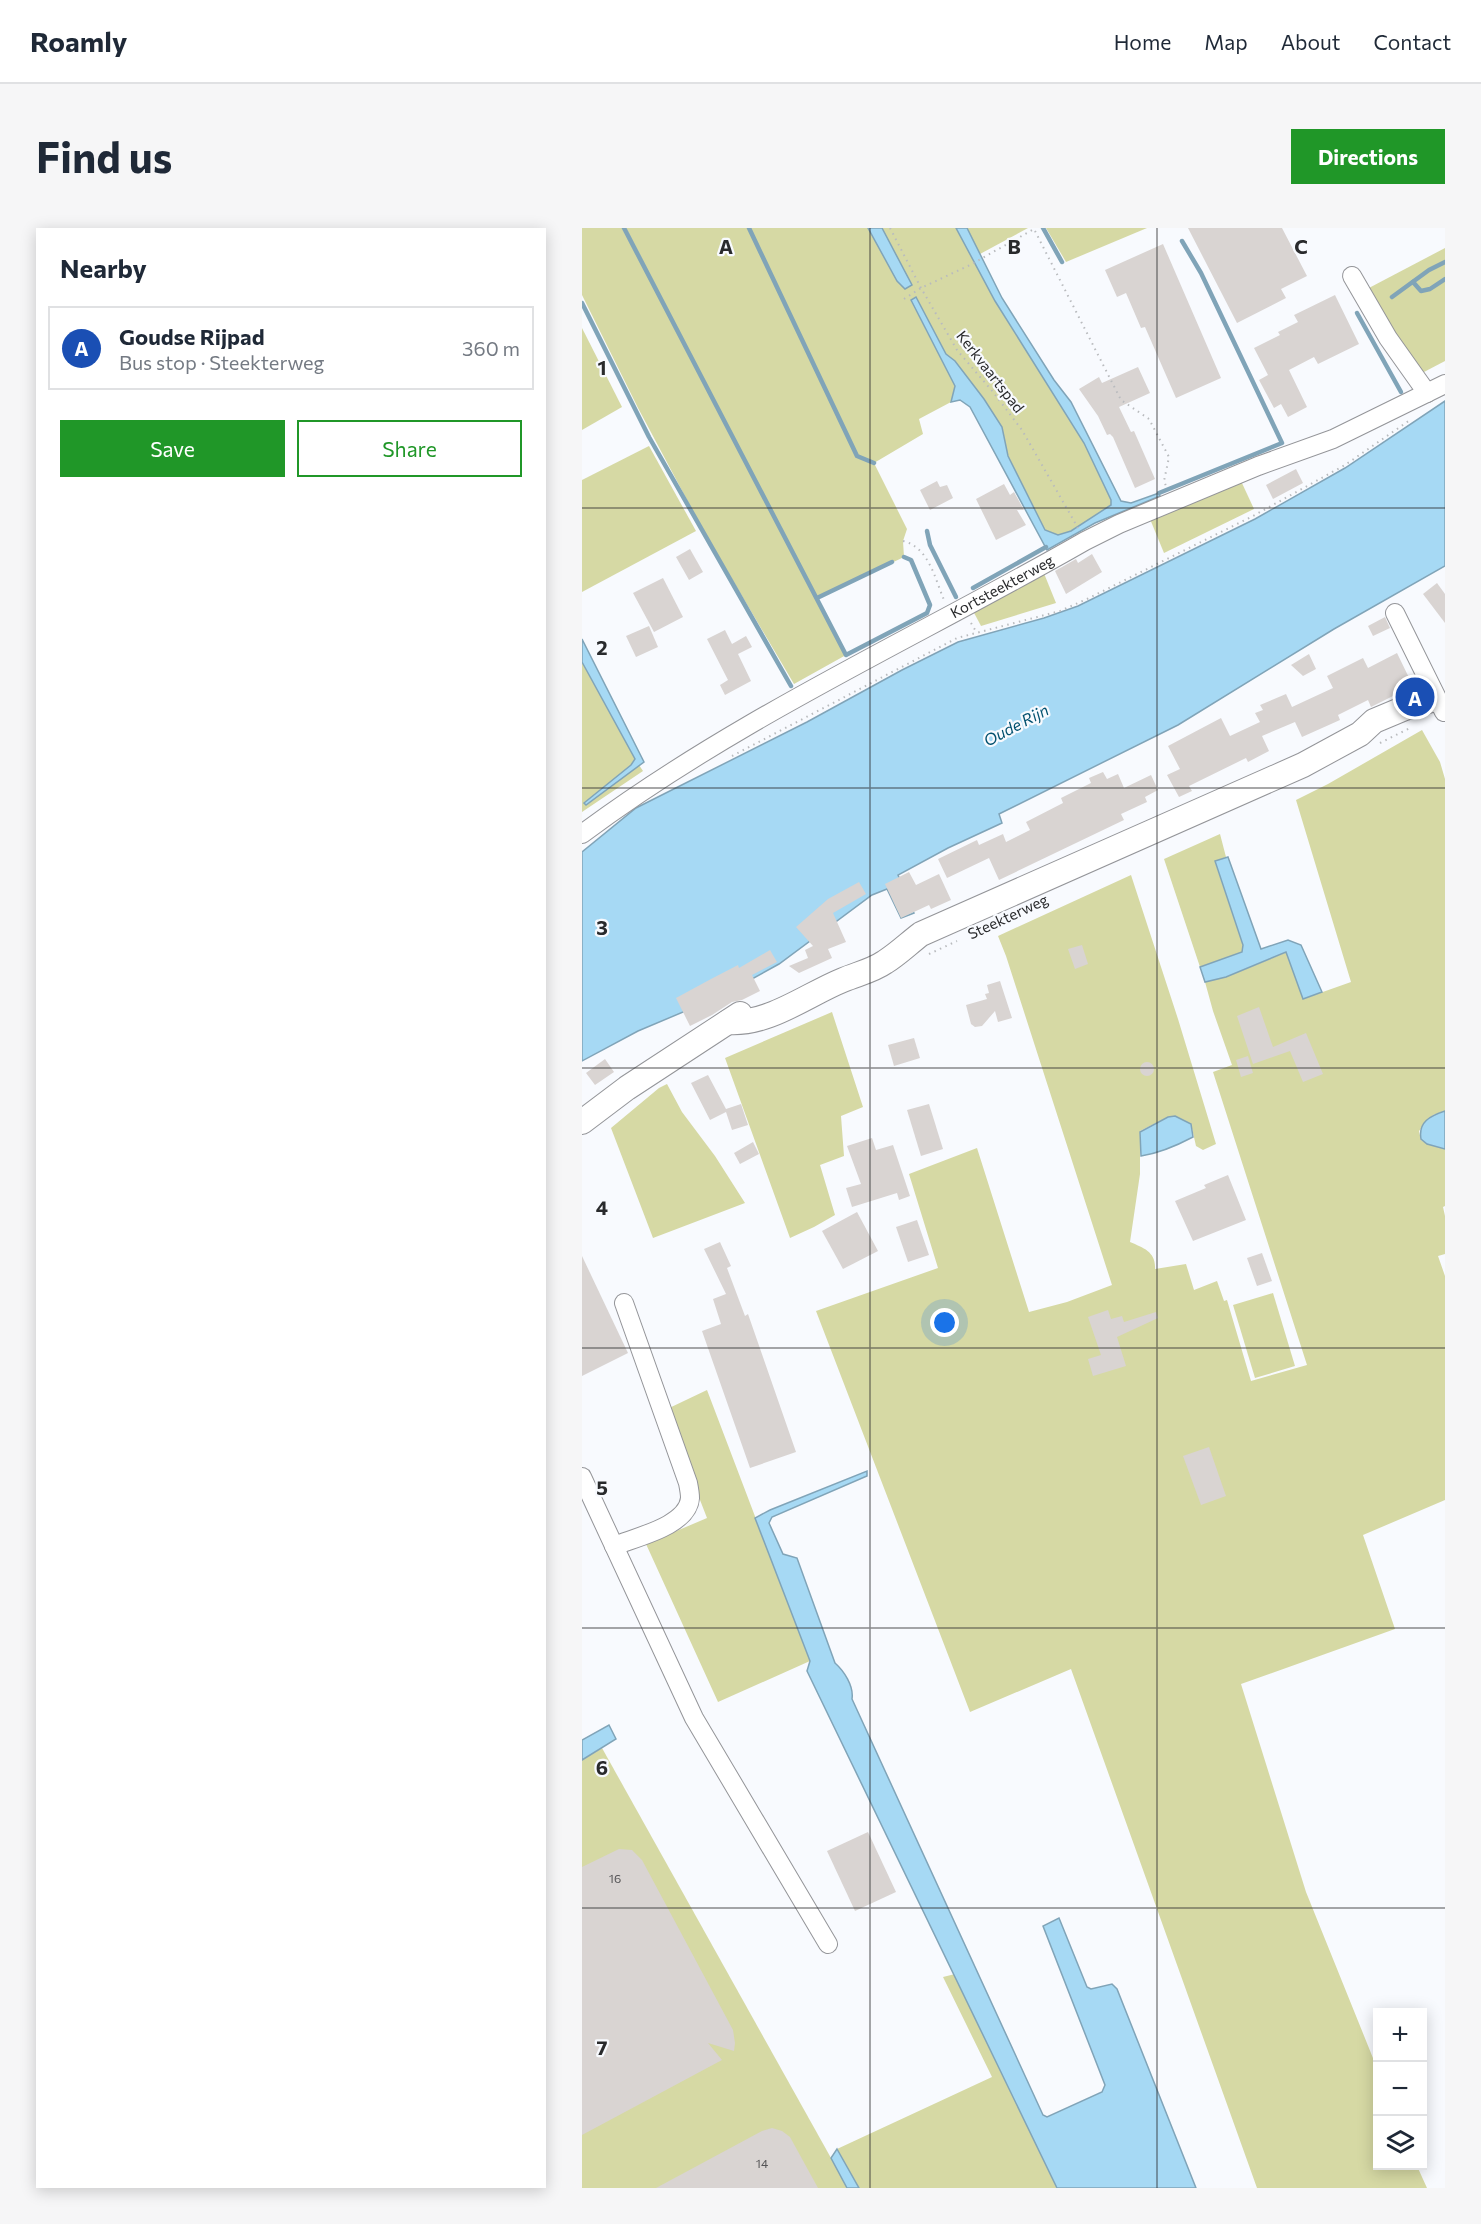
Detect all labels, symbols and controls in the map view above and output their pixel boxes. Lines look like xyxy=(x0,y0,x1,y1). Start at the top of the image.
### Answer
text: Roamly xyxy=(30,24,127,58)
text: Home xyxy=(1114,29,1171,54)
text: Map xyxy=(1204,29,1248,54)
text: About xyxy=(1281,29,1340,54)
text: Contact xyxy=(1373,29,1451,54)
button: Directions xyxy=(1291,129,1445,184)
text: Find us xyxy=(36,130,172,182)
text: A xyxy=(719,234,733,258)
text: B xyxy=(1007,234,1021,258)
text: C xyxy=(1294,234,1308,258)
text: Nearby xyxy=(60,252,147,283)
text: Goudse Rijpad xyxy=(119,323,265,350)
street label: Kerkvaartspad xyxy=(953,327,1028,416)
text: A xyxy=(74,336,89,360)
text: 360 m xyxy=(462,336,520,360)
text: Bus stop · Steekterweg xyxy=(119,350,324,374)
text: 1 xyxy=(597,355,607,379)
button: Save xyxy=(60,420,285,477)
button: Share xyxy=(297,420,522,477)
street label: Kortsteekterweg xyxy=(947,550,1057,621)
text: 2 xyxy=(596,635,608,659)
pin: A xyxy=(1396,674,1434,720)
water label: Oude Rijn xyxy=(980,700,1052,750)
street label: Steekterweg xyxy=(965,890,1051,943)
text: 3 xyxy=(596,915,608,939)
text: 4 xyxy=(596,1195,608,1219)
your location xyxy=(930,1308,959,1337)
text: 5 xyxy=(596,1475,608,1499)
text: 6 xyxy=(596,1755,608,1779)
house number: 16 xyxy=(609,1871,621,1885)
map controls xyxy=(1373,2008,1427,2170)
button: + xyxy=(1373,2008,1427,2062)
text: 7 xyxy=(597,2035,608,2059)
button: − xyxy=(1373,2062,1427,2116)
button: layers xyxy=(1373,2116,1427,2170)
house number: 14 xyxy=(756,2156,768,2170)

